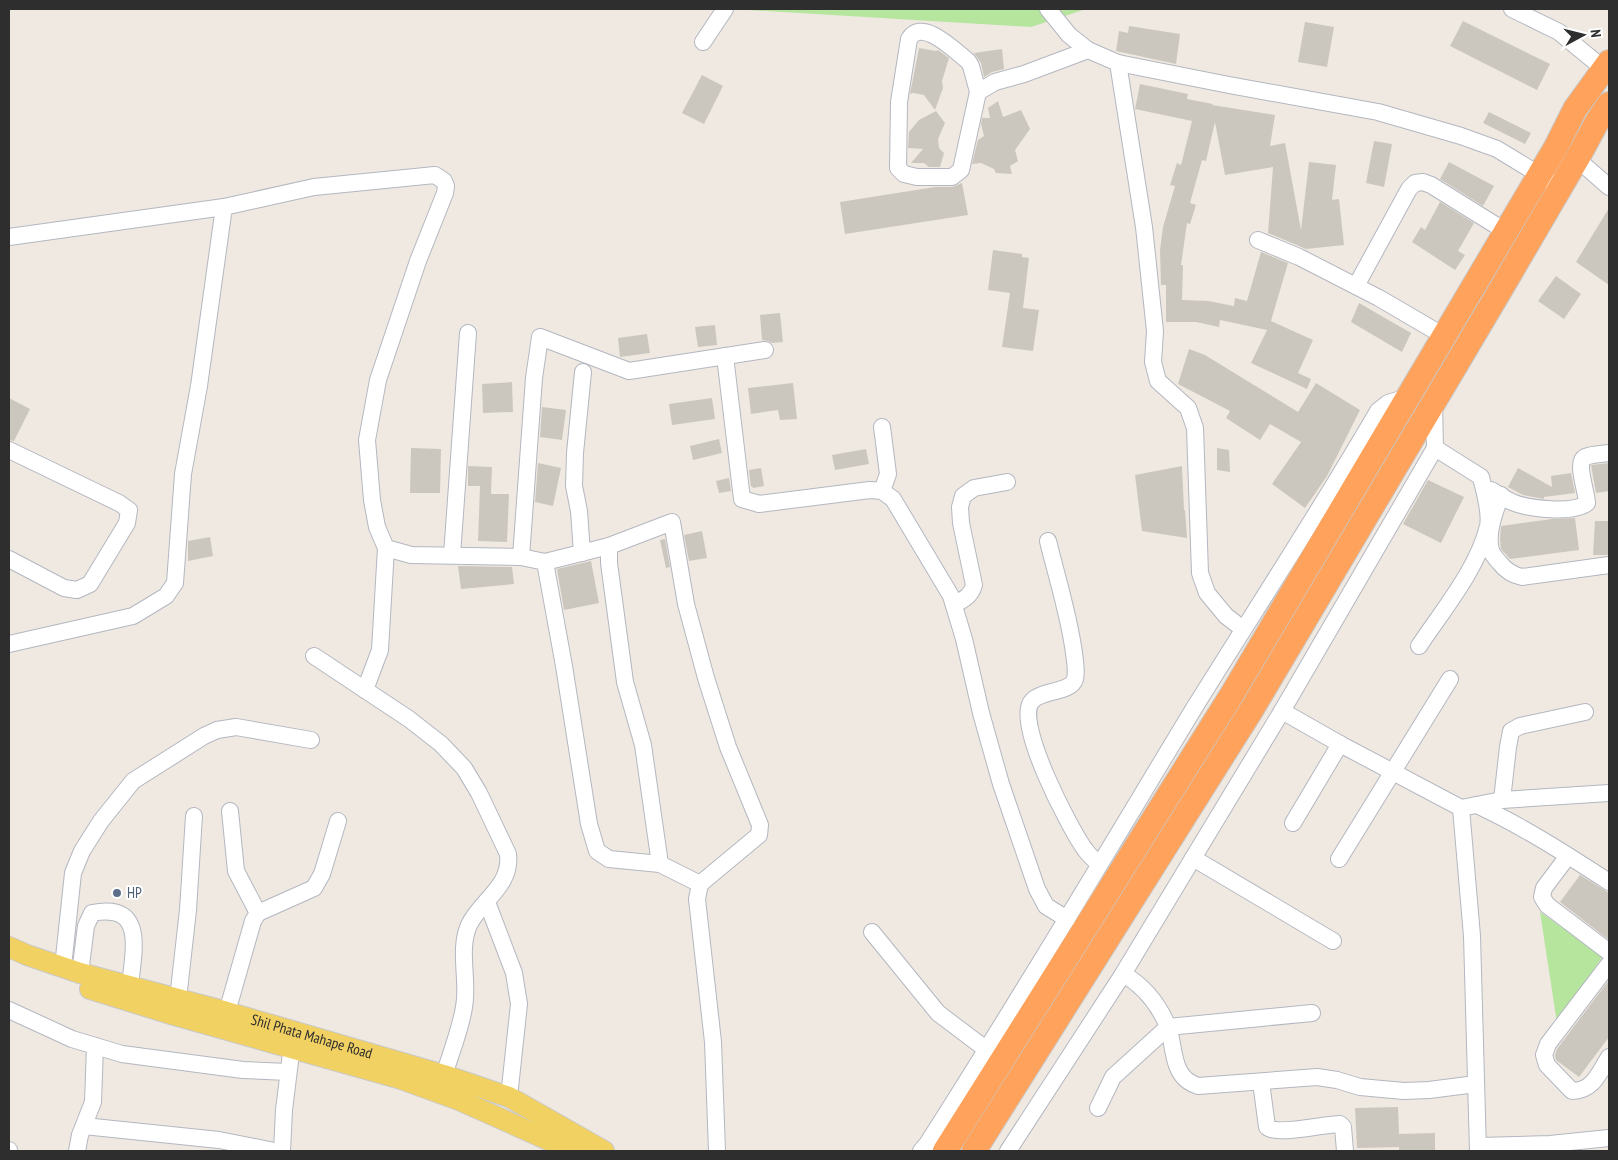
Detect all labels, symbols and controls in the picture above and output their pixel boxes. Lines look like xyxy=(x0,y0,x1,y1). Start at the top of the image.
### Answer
north arrow xyxy=(1558,10,1608,60)
text: N xyxy=(1587,29,1605,38)
place label: HP xyxy=(127,883,142,902)
marker: HP xyxy=(111,887,123,899)
street label: Shil Phata Mahape Road xyxy=(249,1010,375,1063)

